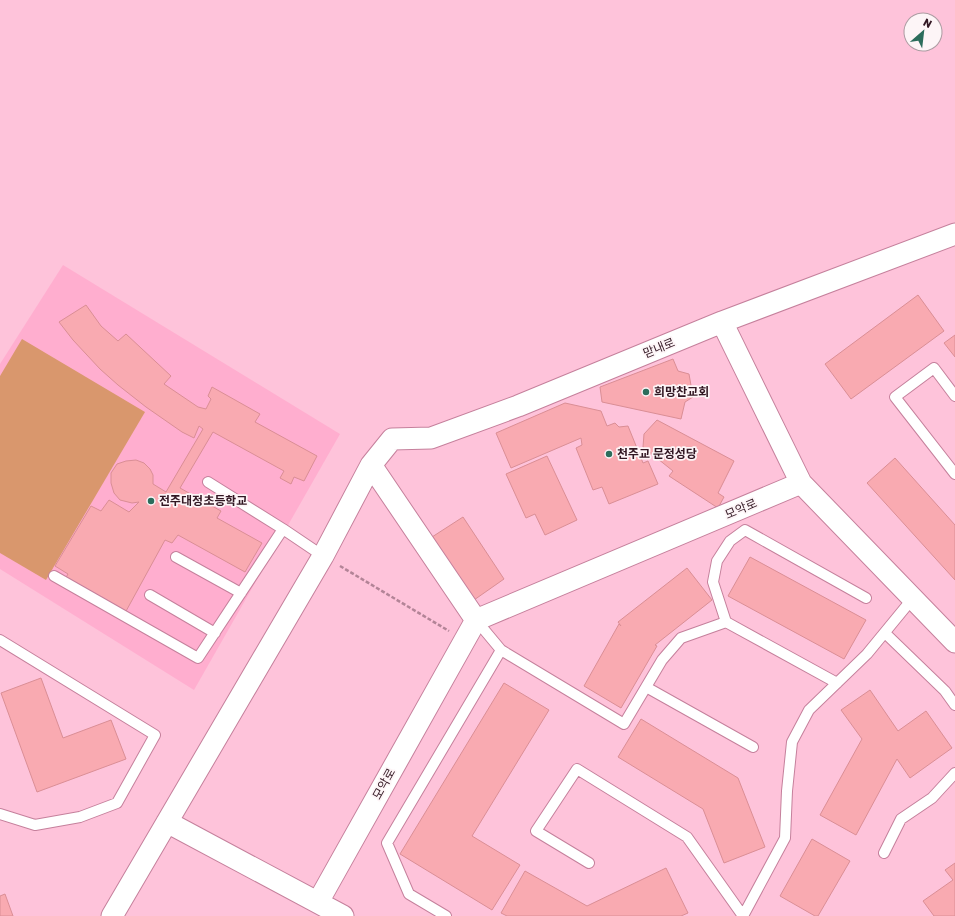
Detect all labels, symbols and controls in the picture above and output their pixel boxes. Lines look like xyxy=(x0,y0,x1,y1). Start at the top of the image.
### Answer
north arrow xyxy=(903,12,943,52)
text: N xyxy=(921,16,934,31)
street label: 맏내로 xyxy=(641,335,677,361)
place label: 희망찬교회 xyxy=(654,385,709,399)
marker: 희망찬교회 xyxy=(641,387,651,397)
place label: 천주교 문정성당 xyxy=(617,447,697,461)
marker: 천주교 문정성당 xyxy=(604,449,614,459)
place label: 전주대정초등학교 xyxy=(159,494,247,508)
marker: 전주대정초등학교 xyxy=(146,496,156,506)
street label: 모악로 xyxy=(723,496,759,522)
street label: 모악로 xyxy=(370,766,398,802)

